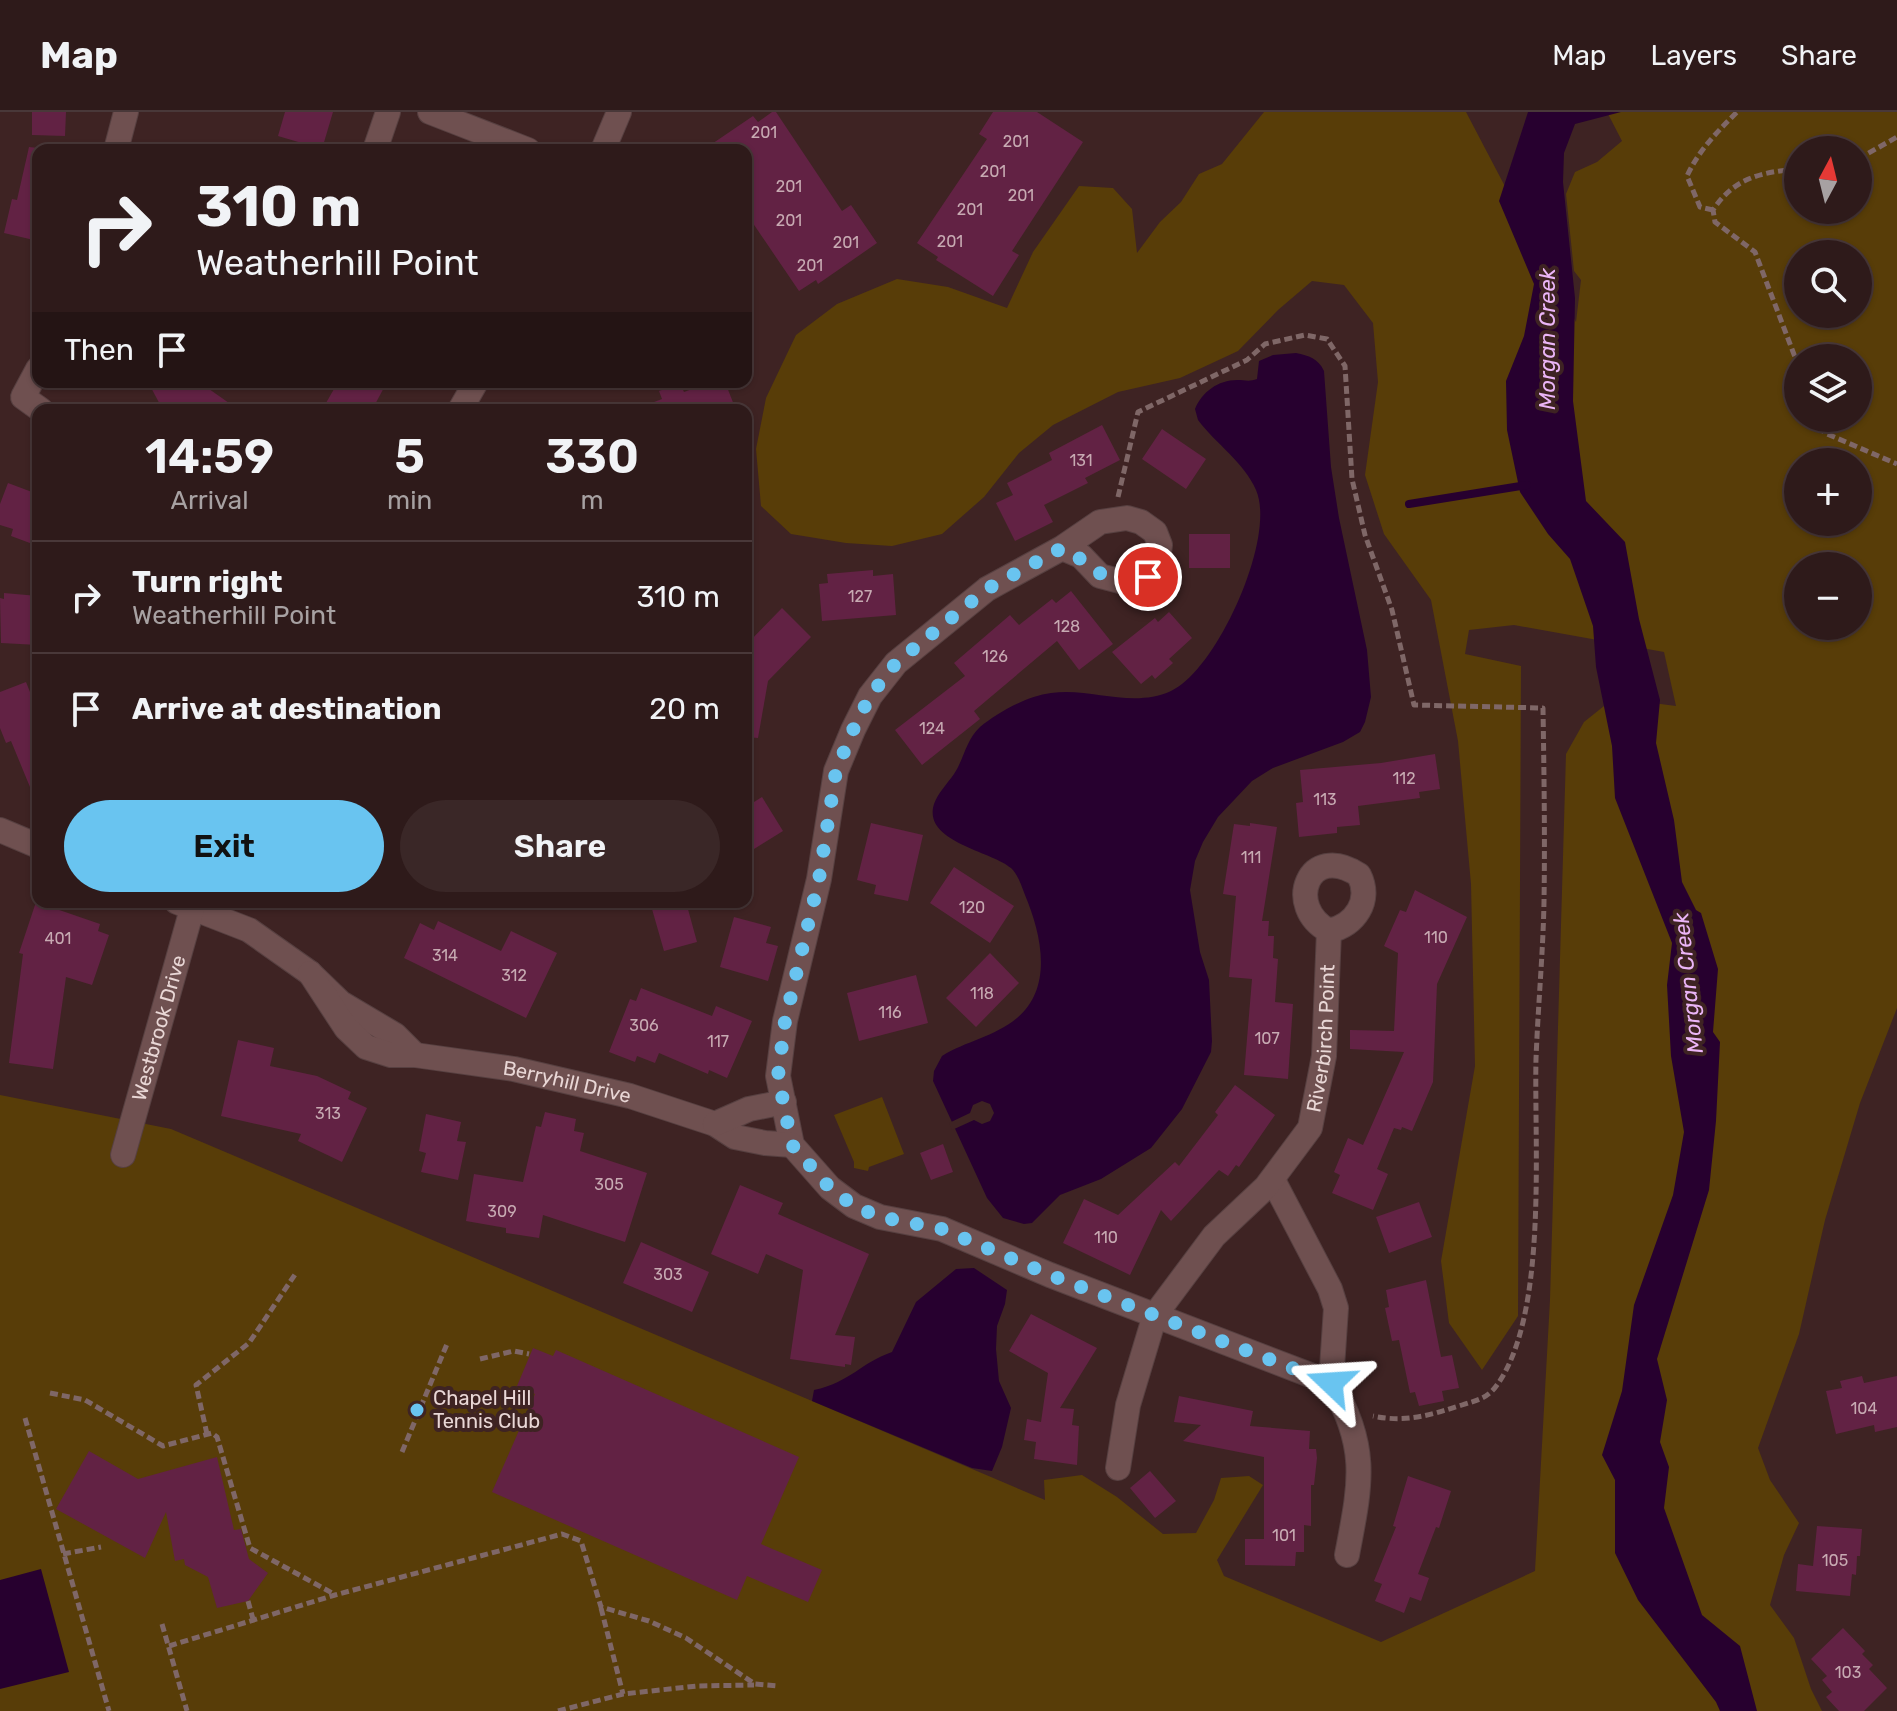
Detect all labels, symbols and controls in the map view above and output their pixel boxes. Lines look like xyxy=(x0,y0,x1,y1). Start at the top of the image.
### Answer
text: Map xyxy=(40,32,118,78)
text: Map xyxy=(1552,39,1607,72)
text: Layers xyxy=(1651,39,1737,72)
text: Share xyxy=(1781,39,1857,72)
house number: 201 xyxy=(751,123,777,142)
house number: 201 xyxy=(1003,132,1029,151)
north arrow xyxy=(1784,136,1872,224)
map controls xyxy=(1784,136,1872,640)
house number: 201 xyxy=(980,162,1006,181)
text: 310 m xyxy=(196,174,361,240)
icon: right xyxy=(64,176,168,280)
house number: 201 xyxy=(776,177,802,196)
house number: 201 xyxy=(1008,186,1034,205)
house number: 201 xyxy=(957,200,983,219)
house number: 201 xyxy=(776,211,802,230)
house number: 201 xyxy=(937,232,963,251)
house number: 201 xyxy=(833,233,859,252)
button: search xyxy=(1784,240,1872,328)
text: Weatherhill Point xyxy=(196,241,479,284)
house number: 201 xyxy=(797,256,823,275)
water label: Morgan Creek xyxy=(1534,267,1561,410)
icon: arrive xyxy=(150,328,194,372)
text: Then xyxy=(64,332,134,368)
button: layers xyxy=(1784,344,1872,432)
text: 14:59 xyxy=(145,428,274,485)
text: 5 xyxy=(394,428,425,485)
text: 330 xyxy=(545,428,639,485)
button: + xyxy=(1784,448,1872,536)
house number: 131 xyxy=(1069,451,1093,470)
text: Arrival xyxy=(171,485,249,516)
text: min xyxy=(387,485,432,516)
text: m xyxy=(581,485,604,516)
pin xyxy=(1114,543,1182,611)
button: − xyxy=(1784,552,1872,640)
icon: arrive xyxy=(1126,555,1170,599)
text: Turn right xyxy=(132,564,283,600)
icon: right xyxy=(64,575,108,619)
text: 310 m xyxy=(637,579,720,615)
house number: 127 xyxy=(848,587,872,606)
text: Weatherhill Point xyxy=(132,600,336,631)
house number: 128 xyxy=(1054,617,1080,636)
house number: 126 xyxy=(982,647,1008,666)
icon: arrive xyxy=(64,687,108,731)
text: Arrive at destination xyxy=(132,691,442,727)
text: 20 m xyxy=(649,691,720,727)
house number: 124 xyxy=(919,719,945,738)
house number: 112 xyxy=(1392,769,1416,788)
house number: 113 xyxy=(1313,790,1337,809)
button: Exit xyxy=(64,800,384,892)
button: Share xyxy=(400,800,720,892)
house number: 111 xyxy=(1241,848,1261,867)
house number: 120 xyxy=(959,898,985,917)
water label: Morgan Creek xyxy=(1667,910,1709,1055)
house number: 110 xyxy=(1424,928,1448,947)
house number: 401 xyxy=(45,929,71,948)
house number: 314 xyxy=(432,946,458,965)
street label: Westbrook Drive xyxy=(127,952,191,1104)
street label: Riverbirch Point xyxy=(1301,964,1340,1114)
house number: 312 xyxy=(501,966,527,985)
house number: 118 xyxy=(970,984,994,1003)
house number: 116 xyxy=(878,1003,902,1022)
house number: 306 xyxy=(629,1016,659,1035)
house number: 107 xyxy=(1254,1029,1280,1048)
house number: 117 xyxy=(707,1032,729,1051)
street label: Berryhill Drive xyxy=(502,1056,633,1108)
house number: 313 xyxy=(315,1104,341,1123)
house number: 305 xyxy=(594,1175,624,1194)
house number: 309 xyxy=(487,1202,517,1221)
house number: 110 xyxy=(1094,1228,1118,1247)
house number: 303 xyxy=(653,1265,683,1284)
position arrow xyxy=(1289,1341,1373,1425)
place label: Chapel Hill Tennis Club xyxy=(433,1386,540,1433)
house number: 104 xyxy=(1851,1399,1878,1418)
marker: Chapel Hill Tennis Club xyxy=(408,1401,426,1419)
house number: 101 xyxy=(1272,1526,1296,1545)
house number: 105 xyxy=(1822,1551,1848,1570)
house number: 103 xyxy=(1835,1663,1861,1682)

